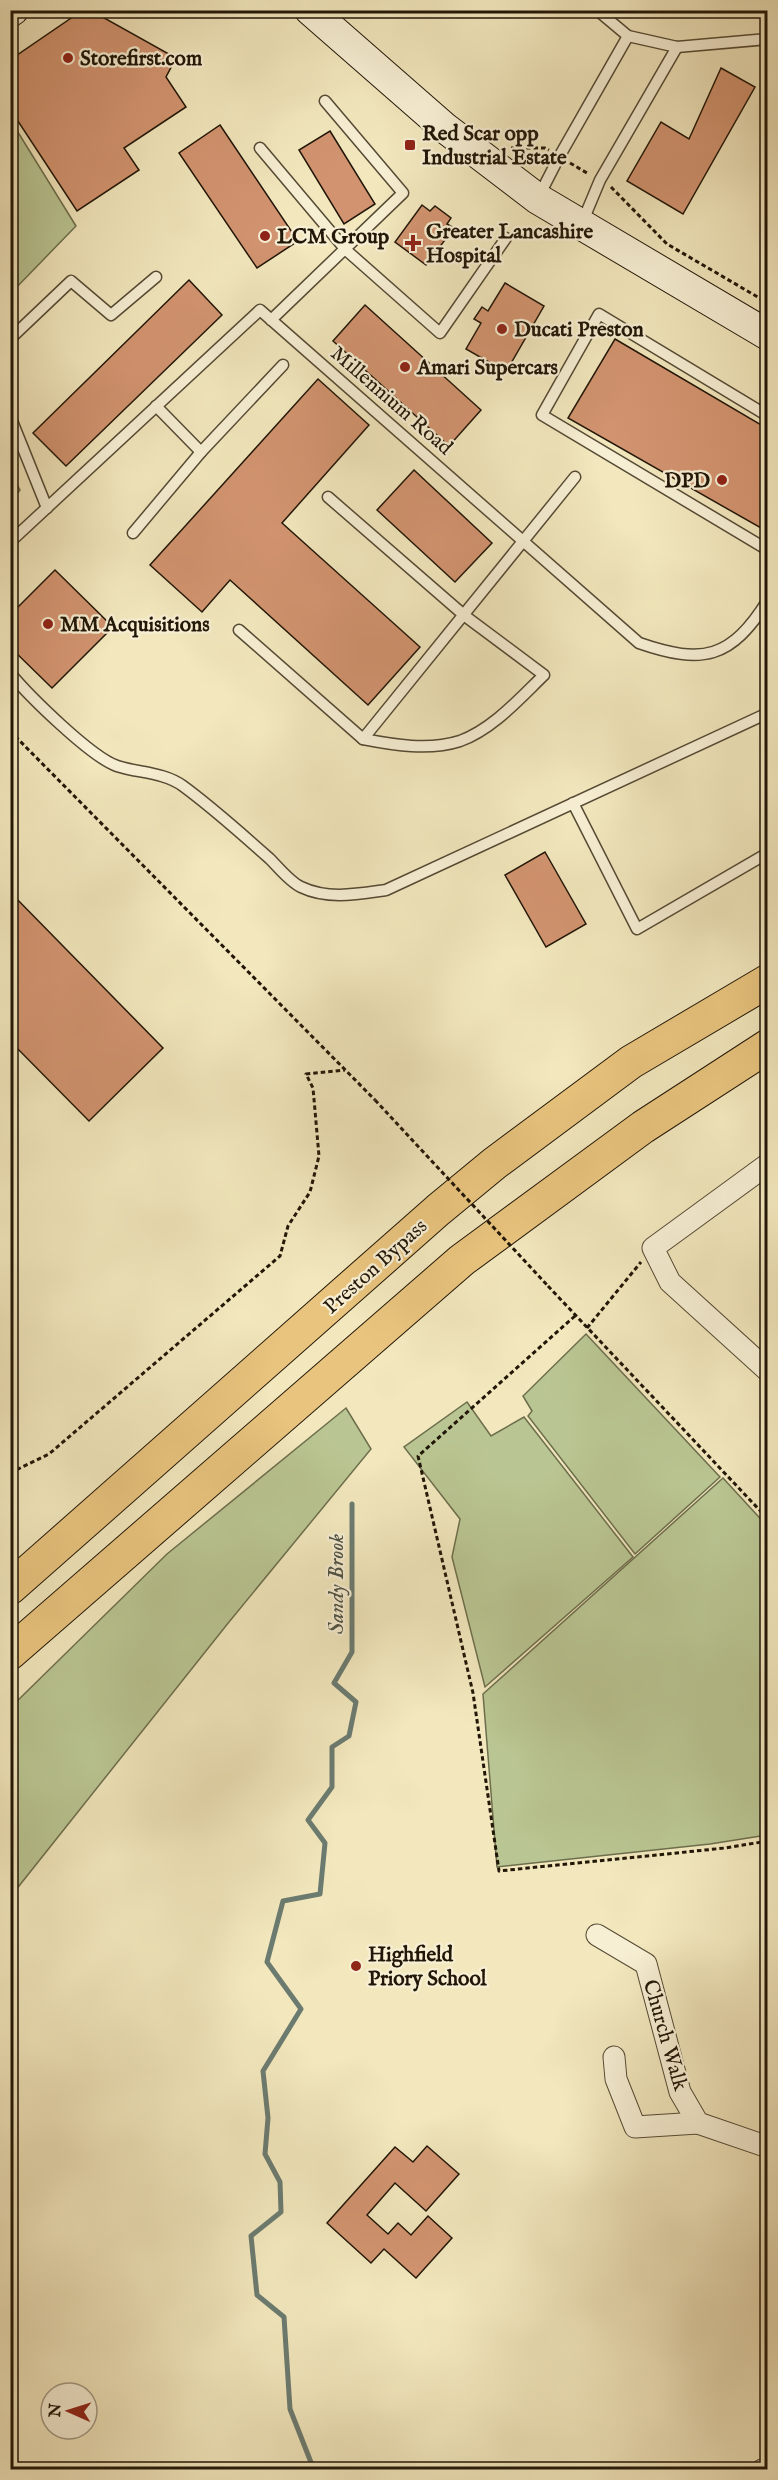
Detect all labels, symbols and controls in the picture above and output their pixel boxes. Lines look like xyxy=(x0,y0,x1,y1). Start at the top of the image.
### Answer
place label: Storefirst.com xyxy=(80,46,203,73)
marker: Storefirst.com xyxy=(61,51,75,65)
place label: Red Scar opp Industrial Estate xyxy=(422,121,567,172)
marker: Red Scar opp Industrial Estate xyxy=(403,138,417,152)
place label: Greater Lancashire Hospital xyxy=(426,219,593,270)
place label: LCM Group xyxy=(277,224,390,251)
marker: LCM Group xyxy=(258,229,272,243)
marker: Greater Lancashire Hospital xyxy=(404,234,422,252)
place label: Ducati Preston xyxy=(514,317,644,344)
marker: Ducati Preston xyxy=(495,322,509,336)
street label: Millennium Road xyxy=(324,341,458,462)
place label: Amari Supercars xyxy=(416,355,558,382)
marker: Amari Supercars xyxy=(398,360,412,374)
place label: DPD xyxy=(664,468,710,495)
marker: DPD xyxy=(715,473,729,487)
place label: MM Acquisitions xyxy=(60,612,210,639)
marker: MM Acquisitions xyxy=(41,617,55,631)
street label: Preston Bypass xyxy=(318,1213,434,1321)
water label: Sandy Brook xyxy=(323,1534,351,1634)
place label: Highfield Priory School xyxy=(368,1942,488,1993)
marker: Highfield Priory School xyxy=(349,1959,363,1973)
street label: Church Walk xyxy=(636,1977,693,2095)
north arrow xyxy=(39,2381,99,2441)
text: N xyxy=(46,2403,66,2419)

